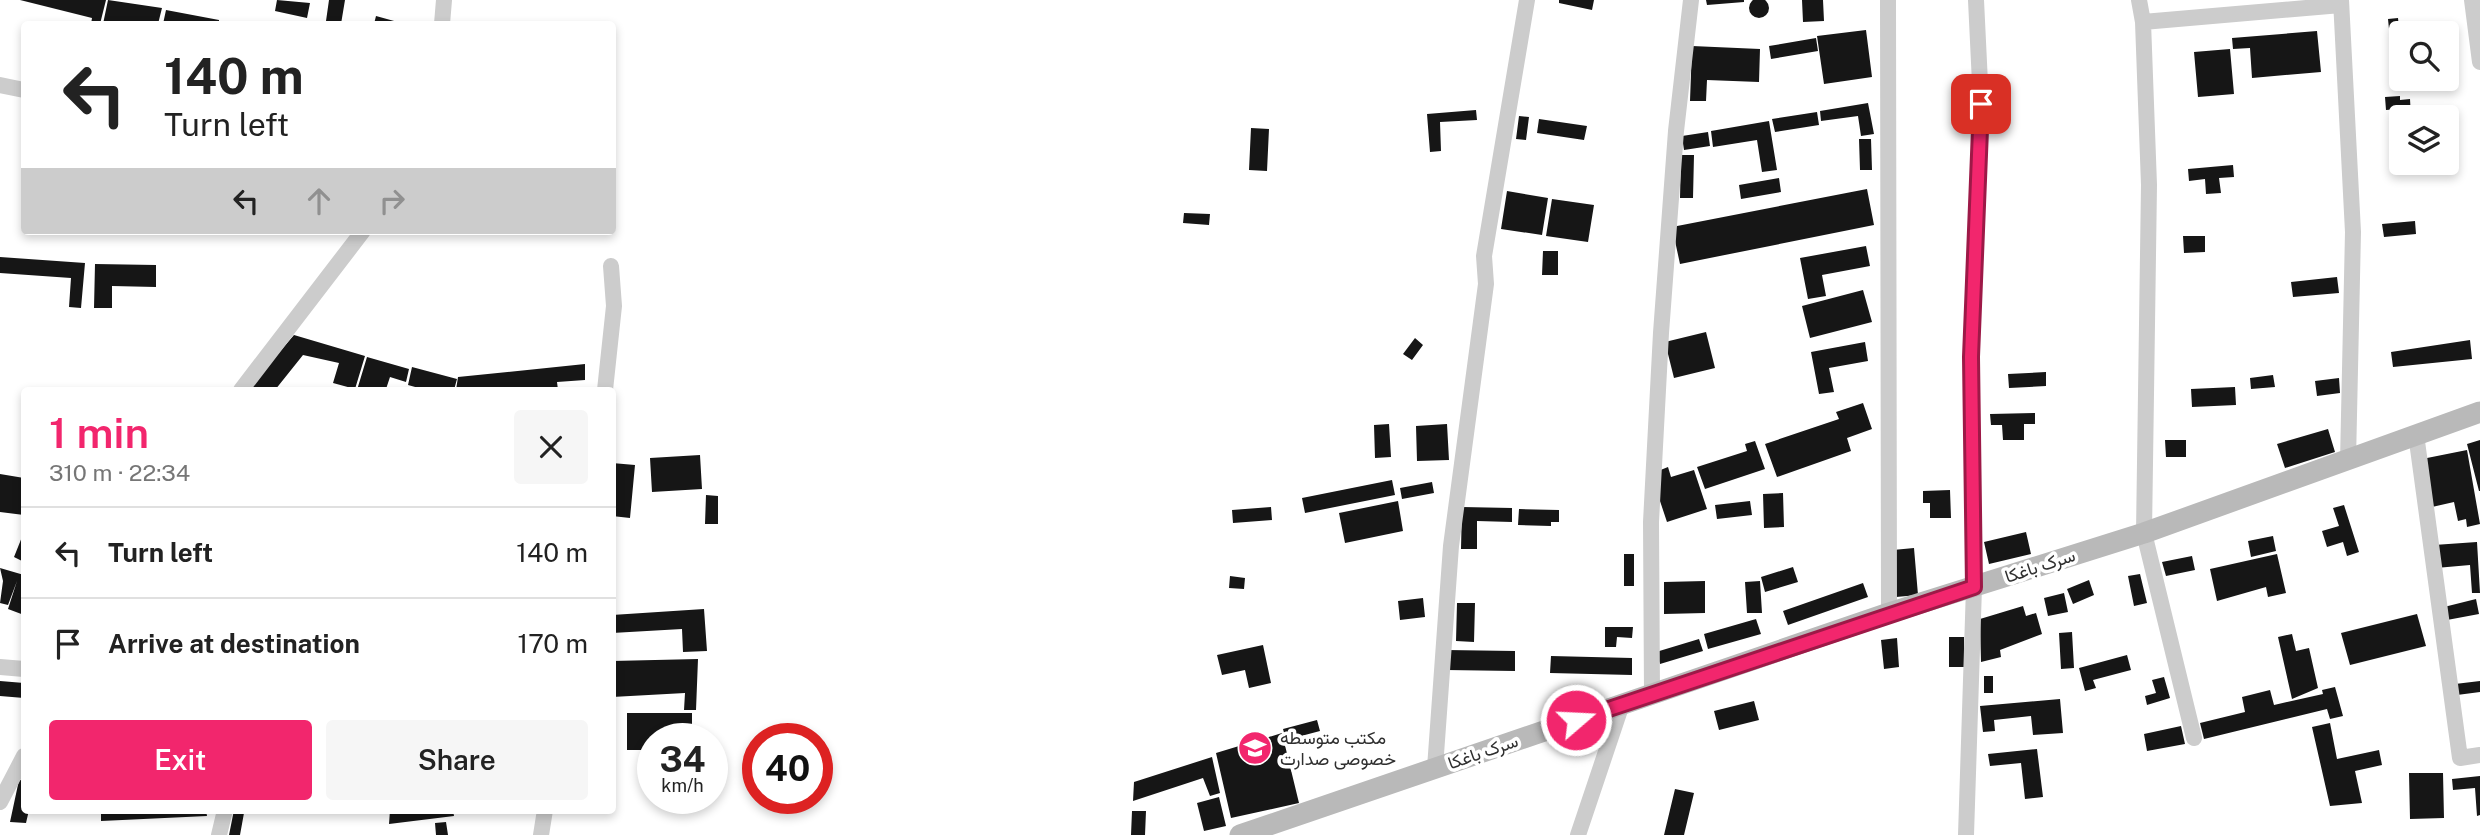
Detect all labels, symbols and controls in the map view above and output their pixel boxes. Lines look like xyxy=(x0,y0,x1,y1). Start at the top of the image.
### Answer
map controls xyxy=(2389,21,2459,175)
button: search xyxy=(2389,21,2459,91)
text: 140 m xyxy=(164,47,304,105)
icon: left xyxy=(49,49,140,140)
pin xyxy=(1951,74,2011,134)
icon: arrive xyxy=(1962,85,2000,123)
button: layers xyxy=(2389,105,2459,175)
text: Turn left xyxy=(164,106,289,143)
icon: left xyxy=(227,182,265,220)
icon: ahead xyxy=(300,182,338,220)
icon: right xyxy=(373,182,411,220)
text: 1 min xyxy=(49,408,149,457)
button: close xyxy=(514,410,588,484)
text: 310 m · 22:34 xyxy=(49,459,190,486)
icon: left xyxy=(49,534,87,572)
text: Turn left xyxy=(108,537,213,568)
text: 140 m xyxy=(516,537,588,568)
street label: سرک باغکا xyxy=(2002,544,2078,588)
icon: arrive xyxy=(49,625,87,663)
text: Arrive at destination xyxy=(108,628,360,659)
text: 170 m xyxy=(518,628,588,659)
position arrow xyxy=(1539,683,1613,757)
button: Exit xyxy=(49,720,312,800)
button: Share xyxy=(326,720,588,800)
speed limit sign: 40 xyxy=(742,723,833,814)
place label: مکتب متوسطه خصوصی صدارت xyxy=(1280,727,1396,770)
school or university icon: مکتب متوسطه خصوصی صدارت xyxy=(1236,729,1274,767)
street label: سرک باغکا xyxy=(1445,730,1521,774)
text: 34 xyxy=(659,739,706,780)
text: km/h xyxy=(661,775,704,796)

